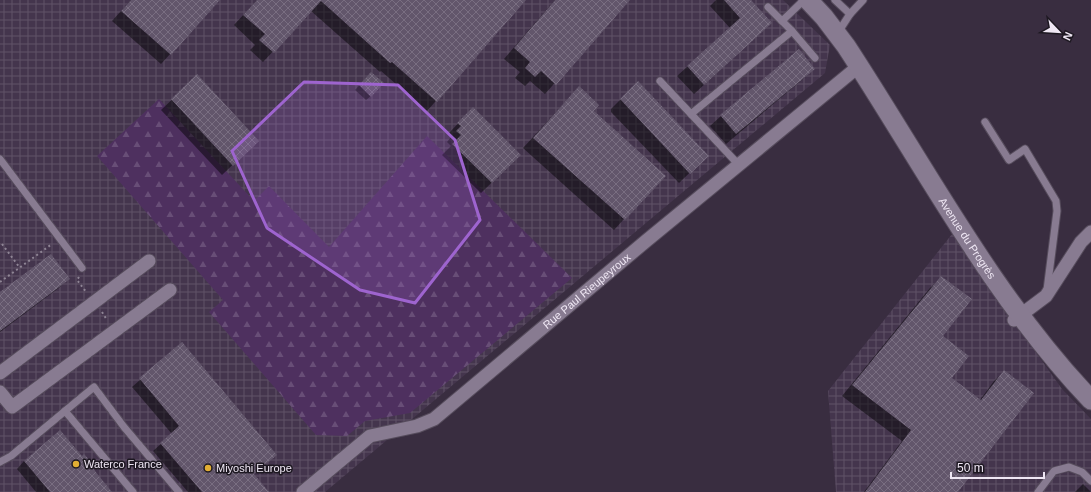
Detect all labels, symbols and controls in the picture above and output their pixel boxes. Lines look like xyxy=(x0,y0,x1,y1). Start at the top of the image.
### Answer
north arrow xyxy=(1039,12,1079,52)
text: N xyxy=(1061,30,1075,42)
street label: Avenue du Progrès xyxy=(937,196,998,281)
street label: Rue Paul Rieupeyroux xyxy=(541,251,633,331)
scale bar xyxy=(951,454,1044,480)
place label: Waterco France xyxy=(84,458,162,470)
marker: Waterco France xyxy=(71,459,81,469)
text: 50 m xyxy=(957,461,984,475)
place label: Miyoshi Europe xyxy=(216,462,292,474)
marker: Miyoshi Europe xyxy=(203,463,213,473)

